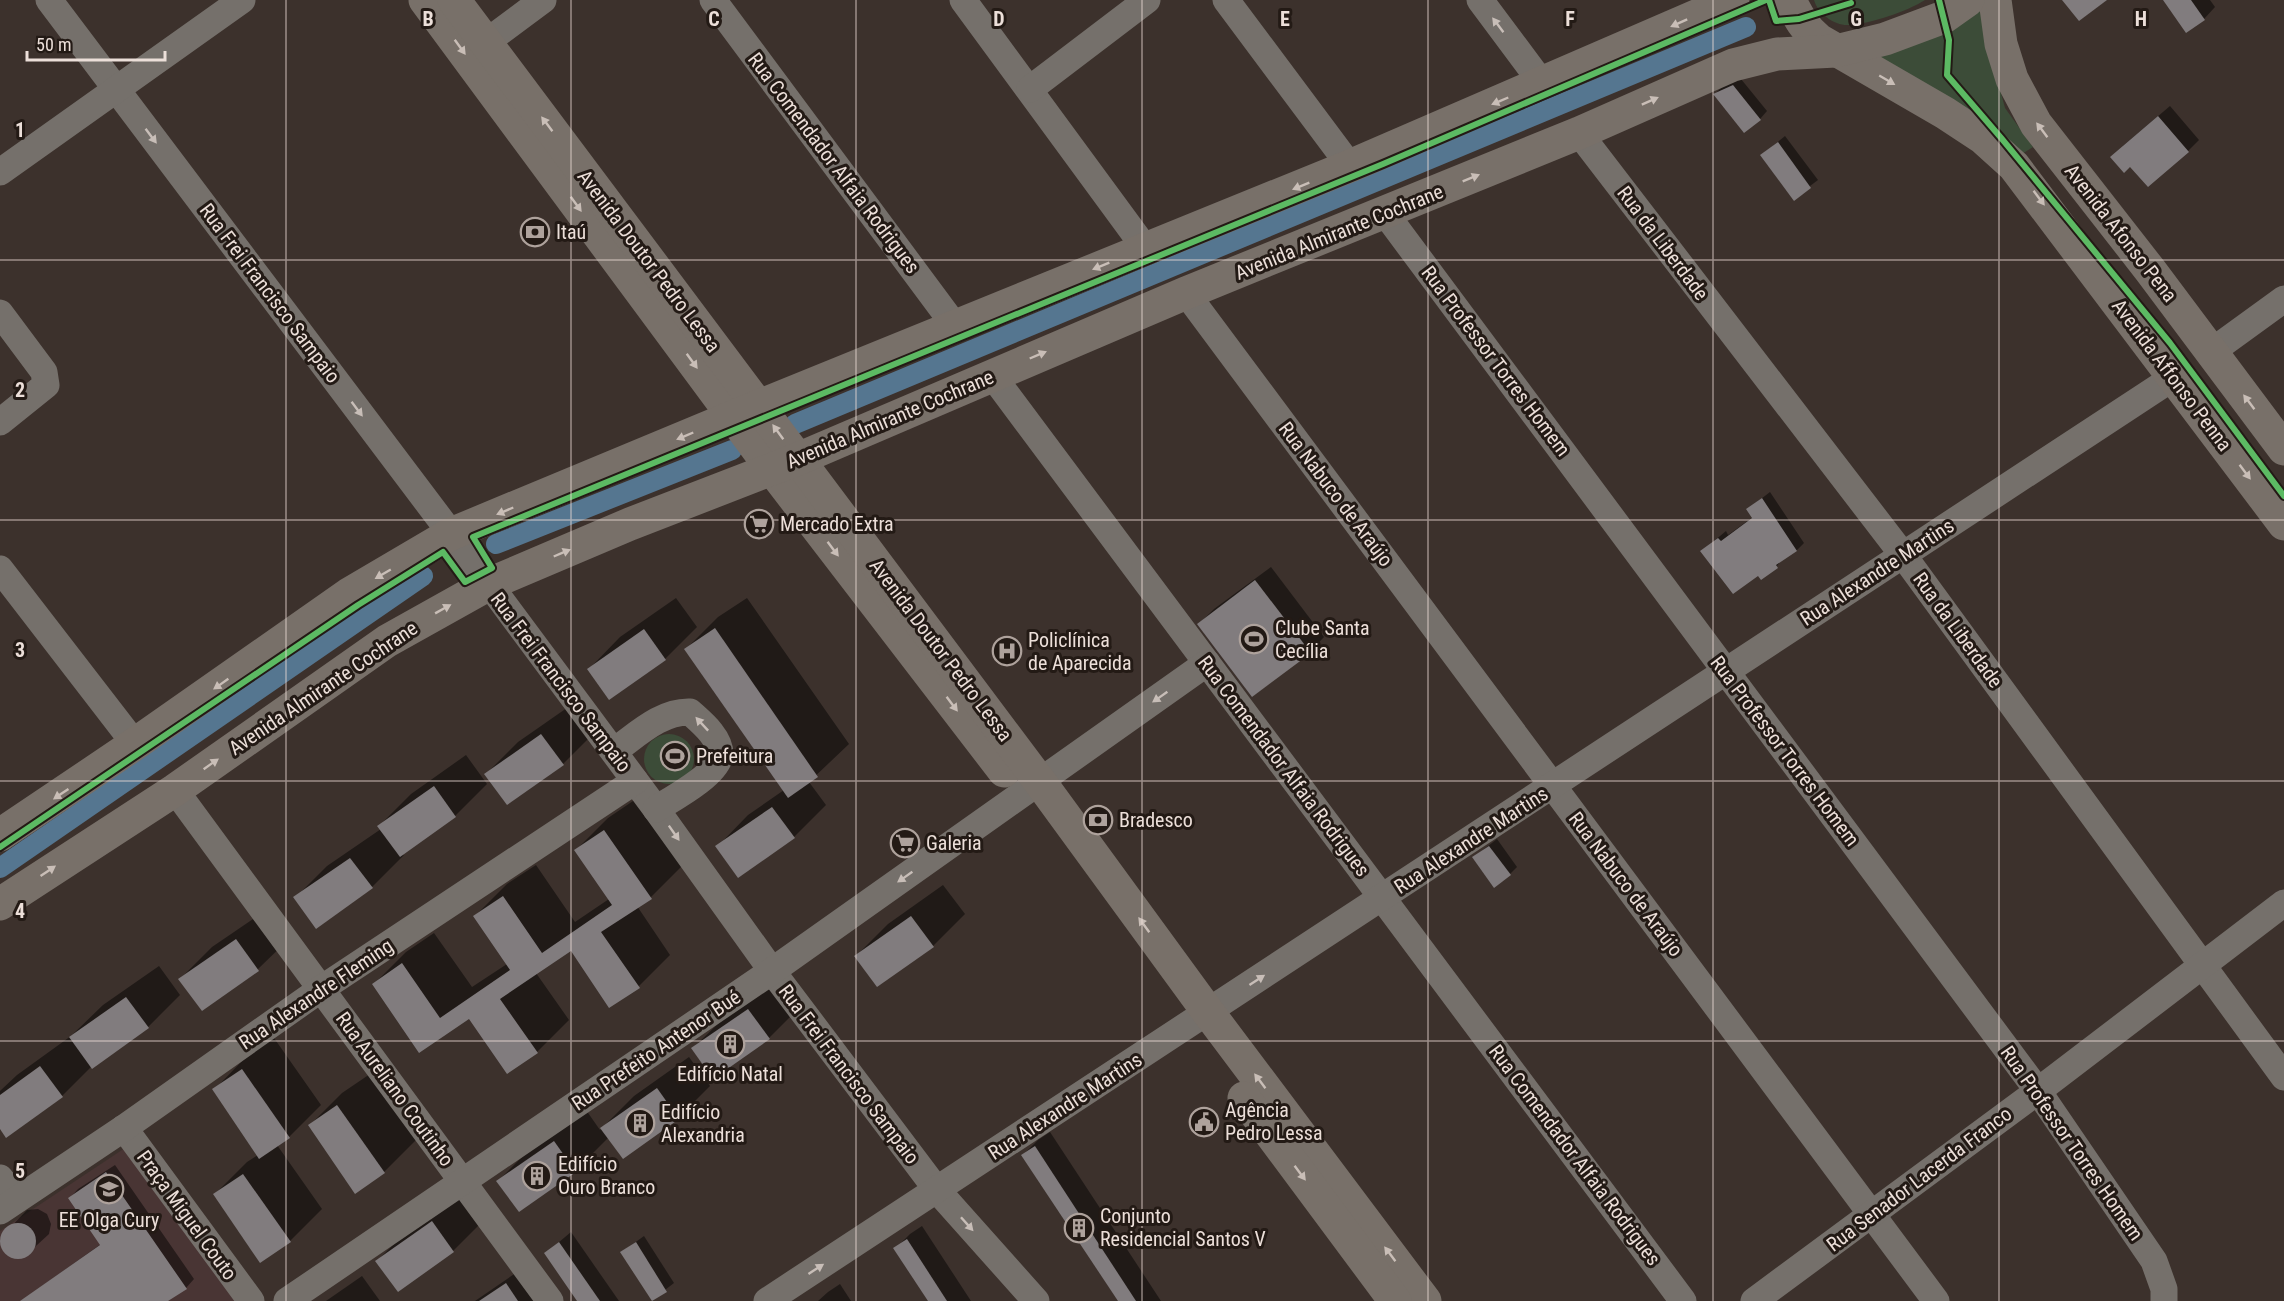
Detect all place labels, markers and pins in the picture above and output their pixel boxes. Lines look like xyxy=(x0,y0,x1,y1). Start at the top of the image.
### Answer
bank icon: Itaú xyxy=(519,216,551,248)
place label: Itaú xyxy=(556,220,586,244)
supermarket icon: Mercado Extra xyxy=(743,508,775,540)
place label: Mercado Extra xyxy=(780,512,894,536)
place label: Clube Santa Cecília xyxy=(1275,616,1370,663)
sports icon: Clube Santa Cecília xyxy=(1238,623,1270,655)
place label: Policlínica de Aparecida xyxy=(1028,628,1131,675)
hospital icon: Policlínica de Aparecida xyxy=(991,635,1023,667)
sports icon: Prefeitura xyxy=(659,740,691,772)
place label: Prefeitura xyxy=(696,744,773,768)
bank icon: Bradesco xyxy=(1082,804,1114,836)
place label: Bradesco xyxy=(1119,808,1193,832)
supermarket icon: Galeria xyxy=(889,827,921,859)
place label: Galeria xyxy=(926,831,982,855)
building icon: Edifício Natal xyxy=(714,1028,746,1060)
place label: Edifício Natal xyxy=(677,1062,783,1086)
place label: Agência Pedro Lessa xyxy=(1225,1098,1323,1145)
place label: Edifício Alexandria xyxy=(661,1100,745,1147)
public building icon: Agência Pedro Lessa xyxy=(1188,1106,1220,1138)
building icon: Edifício Alexandria xyxy=(624,1107,656,1139)
place label: Edifício Ouro Branco xyxy=(558,1152,655,1199)
building icon: Edifício Ouro Branco xyxy=(521,1160,553,1192)
school or university icon: EE Olga Cury xyxy=(93,1173,125,1205)
place label: Conjunto Residencial Santos V xyxy=(1100,1204,1266,1251)
place label: EE Olga Cury xyxy=(59,1208,159,1232)
building icon: Conjunto Residencial Santos V xyxy=(1063,1212,1095,1244)

